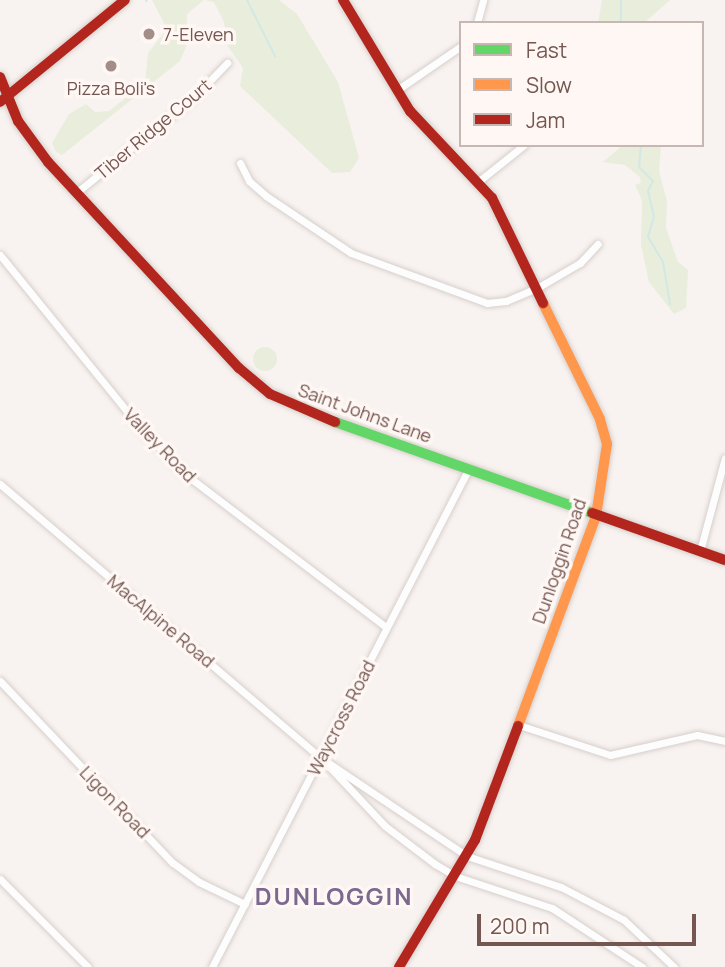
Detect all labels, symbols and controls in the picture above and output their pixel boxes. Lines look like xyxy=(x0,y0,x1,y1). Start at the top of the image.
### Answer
legend xyxy=(459,21,704,147)
place label: 7-Eleven xyxy=(163,23,234,45)
marker: 7-Eleven xyxy=(141,26,157,42)
text: Fast xyxy=(526,36,567,64)
marker: Pizza Boli's xyxy=(103,58,119,74)
text: Slow xyxy=(526,71,572,99)
street label: Tiber Ridge Court xyxy=(90,74,216,184)
place label: Pizza Boli's xyxy=(67,77,155,99)
text: Jam xyxy=(526,106,565,134)
street label: Saint Johns Lane xyxy=(295,379,435,447)
street label: Valley Road xyxy=(119,403,201,487)
street label: Dunloggin Road xyxy=(527,496,591,626)
street label: MacAlpine Road xyxy=(103,570,219,672)
street label: Waycross Road xyxy=(303,657,379,779)
street label: Ligon Road xyxy=(75,762,155,842)
district label: DUNLOGGIN xyxy=(256,882,412,910)
scale bar xyxy=(480,900,699,944)
text: 200 m xyxy=(490,912,550,940)

